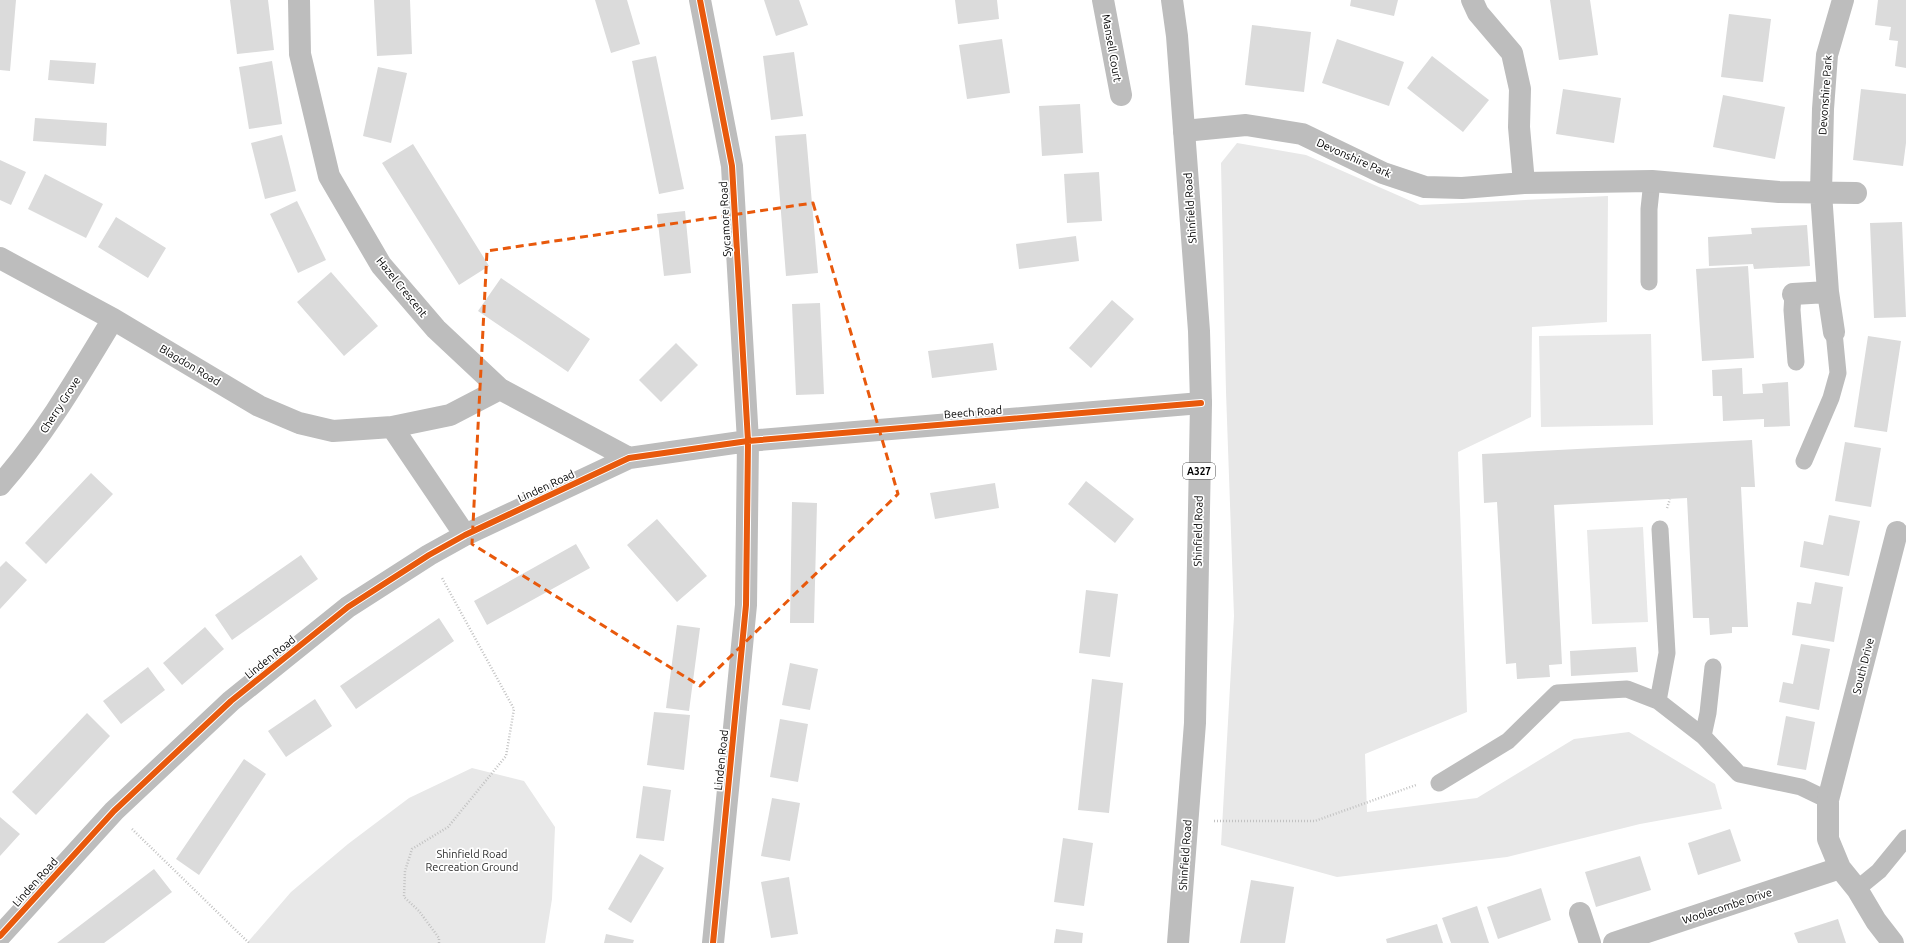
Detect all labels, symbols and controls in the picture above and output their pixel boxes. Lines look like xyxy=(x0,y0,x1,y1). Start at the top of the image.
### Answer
street label: Mansell Court xyxy=(1100,13,1124,83)
street label: Devonshire Park xyxy=(1816,54,1834,135)
street label: Devonshire Park xyxy=(1315,136,1393,180)
street label: Shinfield Road xyxy=(1182,172,1198,244)
street label: Sycamore Road xyxy=(717,181,733,257)
street label: Hazel Crescent xyxy=(374,255,430,320)
street label: Blagdon Road xyxy=(157,342,223,388)
street label: Cherry Grove xyxy=(37,375,83,435)
street label: Beech Road xyxy=(943,403,1003,421)
road number: A327 xyxy=(1183,463,1215,479)
street label: Linden Road xyxy=(516,468,576,504)
street label: Shinfield Road xyxy=(1191,495,1205,567)
street label: Linden Road xyxy=(242,633,298,681)
street label: South Drive xyxy=(1850,637,1876,695)
street label: Linden Road xyxy=(712,729,730,791)
street label: Shinfield Road xyxy=(1177,819,1193,891)
park label: Shinfield Road Recreation Ground xyxy=(425,848,519,873)
street label: Linden Road xyxy=(10,855,60,909)
street label: Woolacombe Drive xyxy=(1681,886,1773,926)

